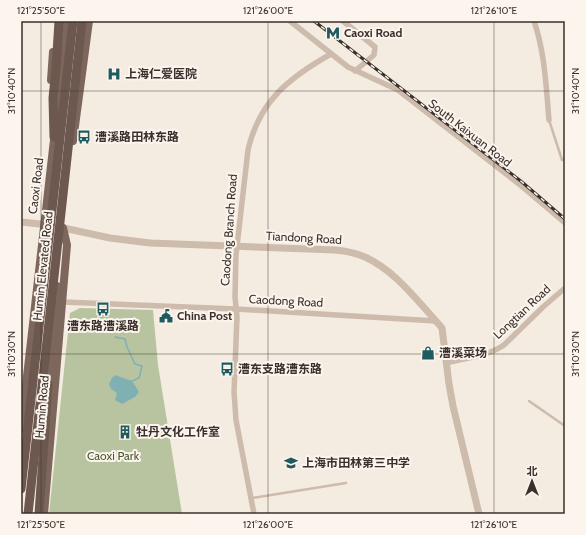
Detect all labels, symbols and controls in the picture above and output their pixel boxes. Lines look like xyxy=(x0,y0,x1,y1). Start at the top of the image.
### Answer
text: 121°25'50"E xyxy=(17,4,66,17)
text: 121°26'00"E xyxy=(243,4,293,17)
text: 121°26'10"E xyxy=(471,4,518,17)
metro station icon: Caoxi Road xyxy=(325,25,341,41)
place label: Caoxi Road xyxy=(344,25,403,40)
hospital icon: 上海仁爱医院 xyxy=(106,66,122,82)
place label: 上海仁爱医院 xyxy=(125,66,197,81)
text: 31°10'40"N xyxy=(5,68,18,114)
text: 31°10'40"N xyxy=(569,68,582,114)
street label: South Kaixuan Road xyxy=(426,95,515,170)
bus stop icon: 漕溪路田林东路 xyxy=(76,129,92,145)
place label: 漕溪路田林东路 xyxy=(95,129,179,144)
street label: Caoxi Road xyxy=(25,157,46,215)
street label: Caodong Branch Road xyxy=(217,173,240,287)
street label: Humin Elevated Road xyxy=(29,211,56,321)
street label: Tiandong Road xyxy=(266,228,342,247)
street label: Longtian Road xyxy=(490,281,553,342)
street label: Caodong Road xyxy=(248,291,324,310)
bus stop icon: 漕东路漕溪路 xyxy=(95,301,111,317)
public building icon: China Post xyxy=(158,308,174,324)
place label: China Post xyxy=(177,308,232,323)
place label: 漕东路漕溪路 xyxy=(67,318,139,333)
text: 31°10'30"N xyxy=(5,331,18,377)
text: 31°10'30"N xyxy=(569,331,582,377)
shop icon: 漕溪菜场 xyxy=(420,345,436,361)
place label: 漕溪菜场 xyxy=(439,345,487,360)
bus stop icon: 漕东支路漕东路 xyxy=(219,361,235,377)
place label: 漕东支路漕东路 xyxy=(238,361,322,376)
street label: Humin Road xyxy=(31,375,52,439)
building icon: 牡丹文化工作室 xyxy=(117,424,133,440)
place label: 牡丹文化工作室 xyxy=(136,424,220,439)
park label: Caoxi Park xyxy=(87,448,140,463)
school or university icon: 上海市田林第三中学 xyxy=(283,455,299,471)
place label: 上海市田林第三中学 xyxy=(302,455,410,470)
north arrow xyxy=(512,461,552,501)
text: 北 xyxy=(527,464,538,478)
text: 121°25'50"E xyxy=(17,518,66,531)
text: 121°26'00"E xyxy=(243,518,293,531)
text: 121°26'10"E xyxy=(471,518,518,531)

